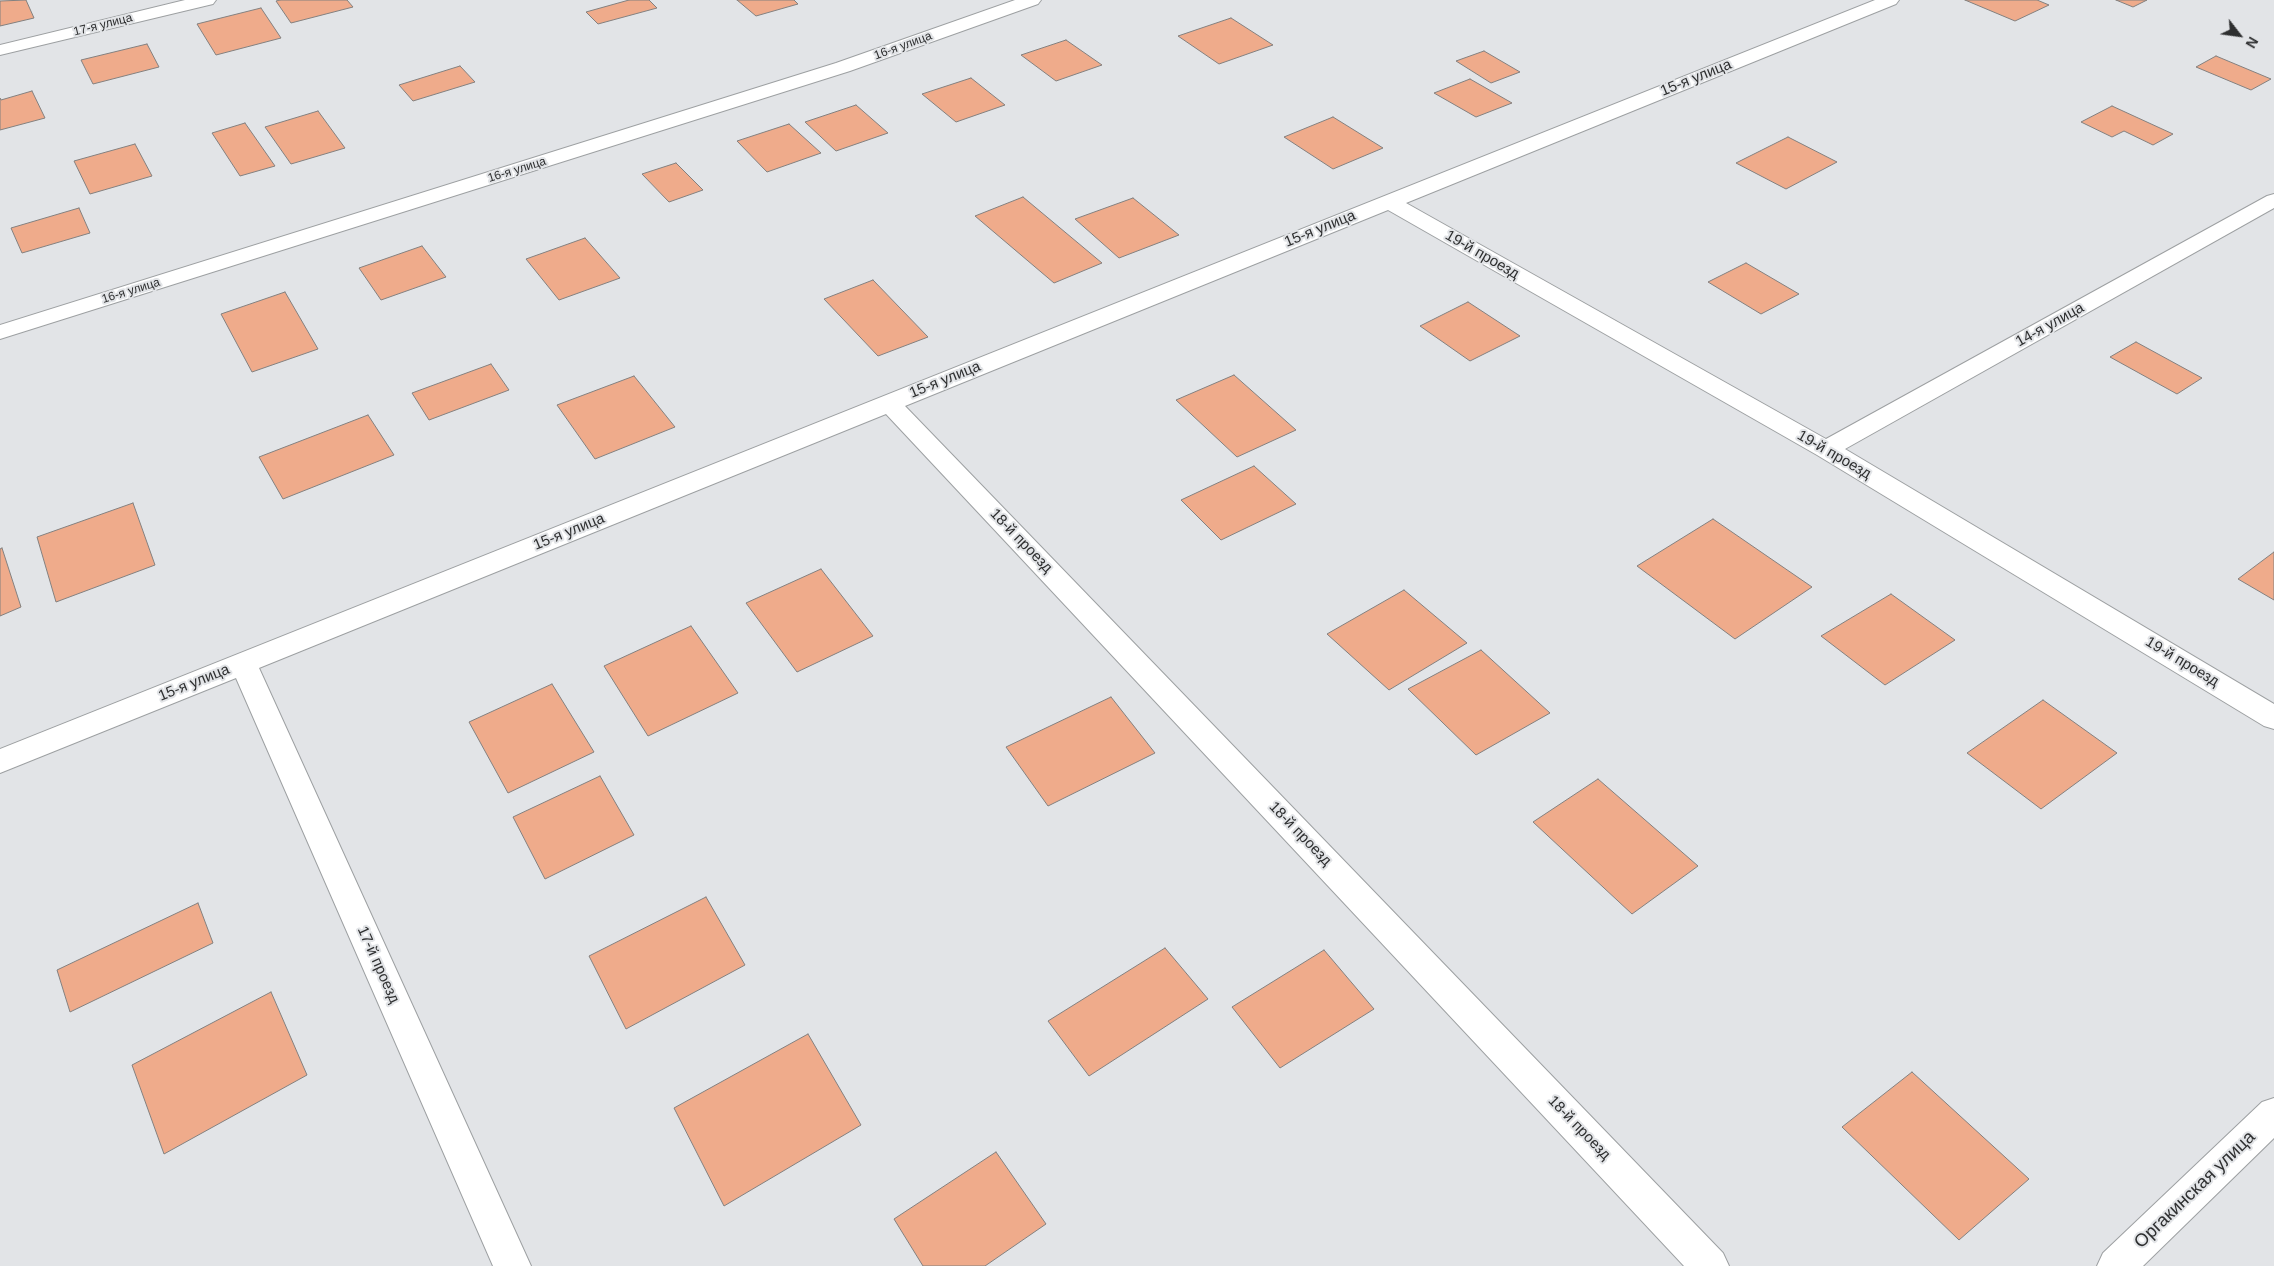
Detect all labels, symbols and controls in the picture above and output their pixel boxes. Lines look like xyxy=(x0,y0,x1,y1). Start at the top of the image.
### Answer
north arrow xyxy=(2214,10,2264,60)
street label: 17-я улица xyxy=(72,11,134,39)
street label: 16-я улица xyxy=(872,29,934,63)
text: N xyxy=(2243,34,2261,51)
street label: 15-я улица xyxy=(1658,56,1734,100)
street label: 16-я улица xyxy=(486,154,548,186)
street label: 15-я улица xyxy=(1282,207,1358,251)
street label: 19-й проезд xyxy=(1442,227,1522,283)
street label: 16-я улица xyxy=(100,275,162,307)
street label: 14-я улица xyxy=(2013,299,2087,351)
street label: 15-я улица xyxy=(907,358,983,402)
street label: 19-й проезд xyxy=(1794,427,1874,483)
street label: 18-й проезд xyxy=(986,505,1056,577)
street label: 15-я улица xyxy=(531,510,607,554)
street label: 19-й проезд xyxy=(2142,633,2222,691)
street label: 15-я улица xyxy=(156,661,232,705)
street label: 18-й проезд xyxy=(1265,798,1335,870)
street label: 17-й проезд xyxy=(353,924,403,1006)
street label: 18-й проезд xyxy=(1544,1092,1614,1164)
street label: Оргакинская улица xyxy=(2130,1127,2260,1253)

